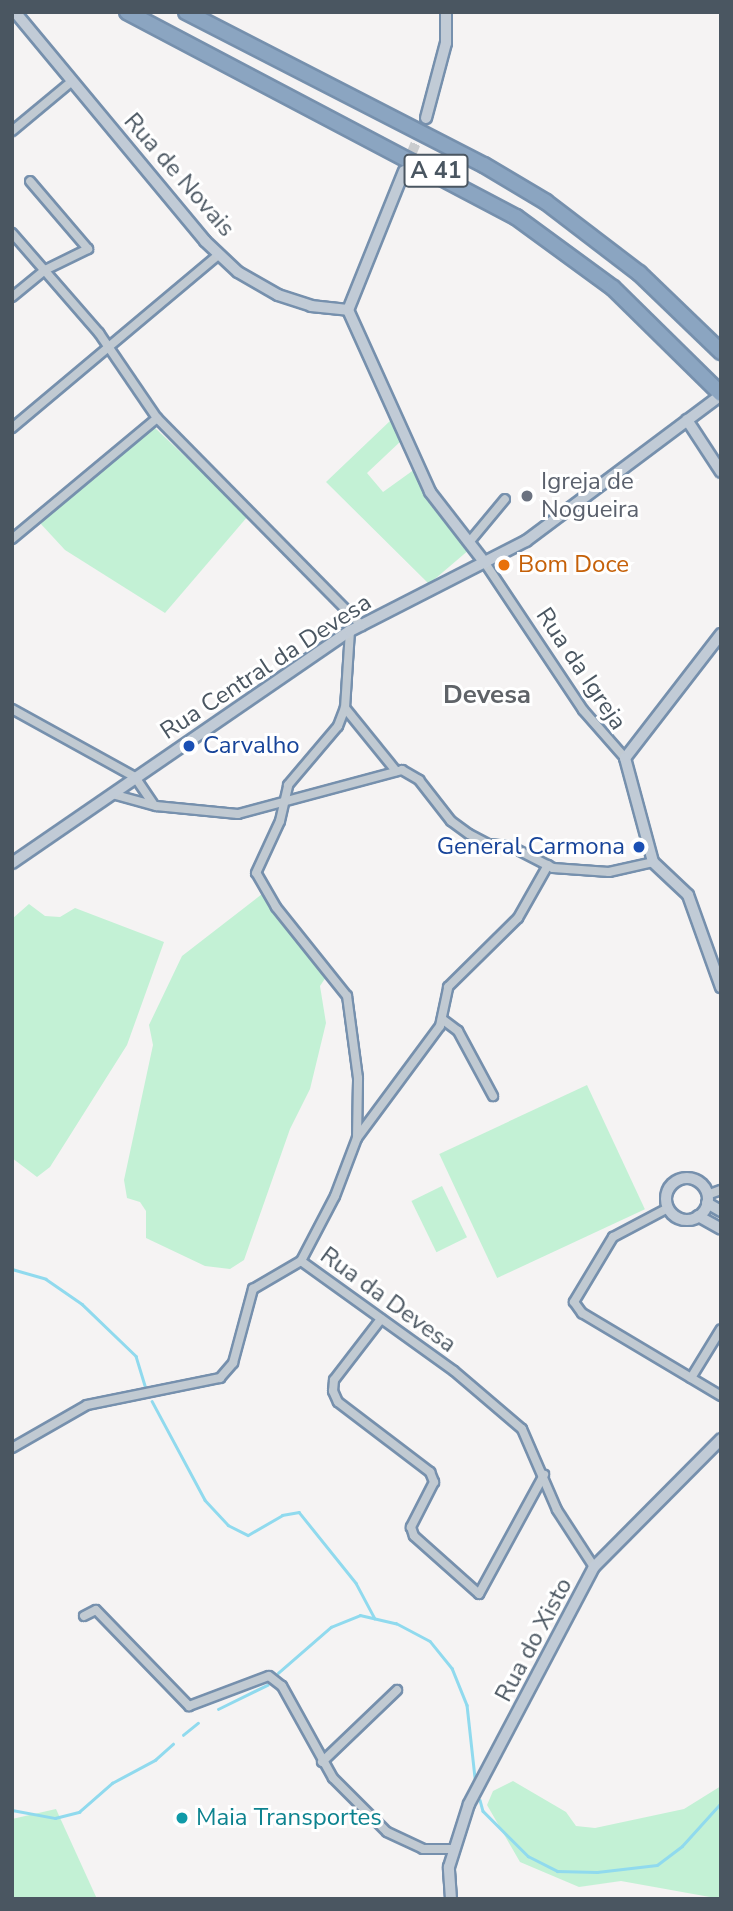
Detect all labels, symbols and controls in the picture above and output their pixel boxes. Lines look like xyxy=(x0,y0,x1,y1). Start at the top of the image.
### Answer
street label: Rua de Novais xyxy=(118,107,240,243)
road number: A 41 xyxy=(403,152,469,190)
place label: Igreja de Nogueira xyxy=(541,468,639,524)
marker: Igreja de Nogueira xyxy=(519,488,535,504)
place label: Bom Doce xyxy=(518,551,629,579)
marker: Bom Doce xyxy=(496,557,512,573)
street label: Rua Central da Devesa xyxy=(155,588,377,746)
street label: Rua da Igreja xyxy=(530,602,632,736)
district label: Devesa xyxy=(443,679,531,711)
place label: Carvalho xyxy=(203,732,300,760)
marker: Carvalho xyxy=(181,738,197,754)
place label: General Carmona xyxy=(437,833,625,861)
marker: General Carmona xyxy=(631,839,647,855)
street label: Rua da Devesa xyxy=(314,1241,462,1359)
street label: Rua do Xisto xyxy=(489,1573,579,1707)
place label: Maia Transportes xyxy=(196,1804,382,1832)
marker: Maia Transportes xyxy=(174,1810,190,1826)

